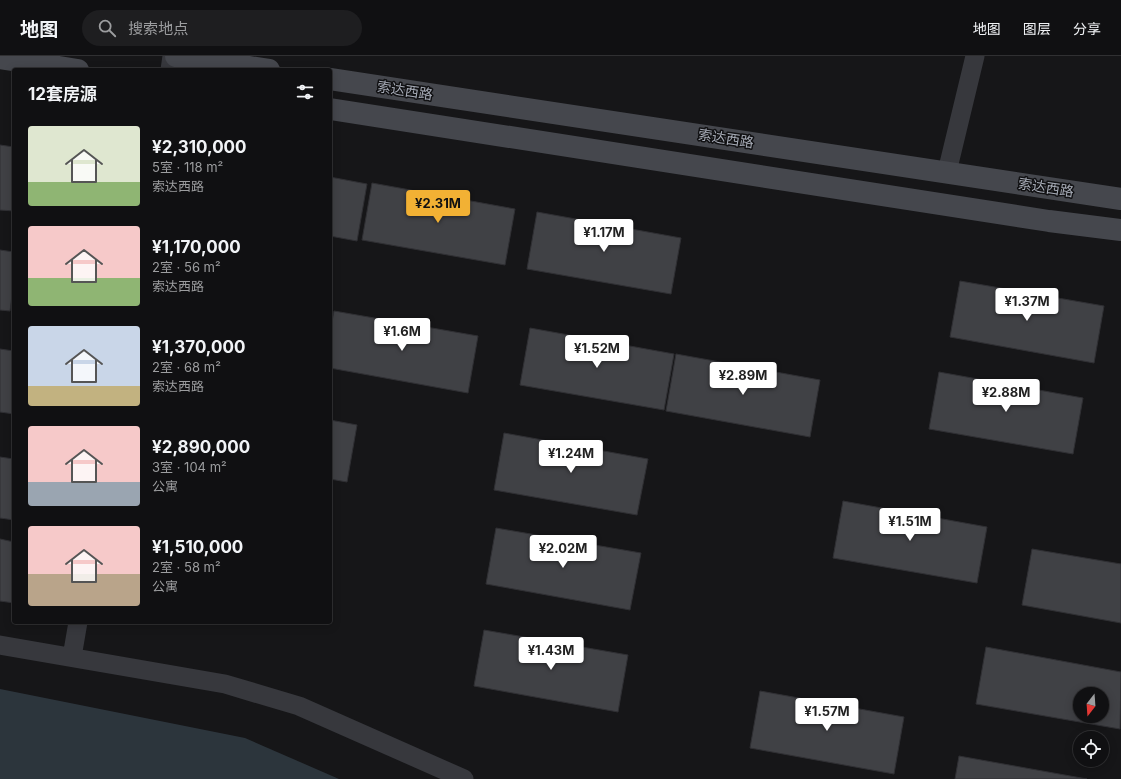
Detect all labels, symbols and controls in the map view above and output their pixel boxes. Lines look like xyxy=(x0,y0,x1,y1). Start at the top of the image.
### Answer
search box xyxy=(82,10,362,46)
icon: search xyxy=(96,17,118,39)
text: 地图 xyxy=(20,18,58,41)
text: 搜索地点 xyxy=(128,19,188,38)
text: 地图 xyxy=(973,20,1001,37)
text: 图层 xyxy=(1023,20,1051,37)
text: 分享 xyxy=(1073,20,1101,37)
street label: 索达西路 xyxy=(376,77,434,103)
icon: filters xyxy=(294,81,316,103)
text: 12套房源 xyxy=(28,84,97,104)
street label: 索达西路 xyxy=(697,125,755,151)
text: ¥2,310,000 xyxy=(152,137,247,157)
icon: home xyxy=(60,142,108,190)
text: 5室 · 118 m² xyxy=(152,159,223,175)
street label: 索达西路 xyxy=(1017,174,1075,200)
text: 索达西路 xyxy=(152,178,204,194)
pin: ¥2.31M xyxy=(405,190,471,224)
text: ¥2.31M xyxy=(415,195,461,211)
pin: ¥1.17M xyxy=(571,219,637,253)
text: ¥1.17M xyxy=(583,224,625,240)
text: ¥1,170,000 xyxy=(152,237,241,257)
icon: home xyxy=(60,242,108,290)
text: 2室 · 56 m² xyxy=(152,259,221,275)
text: 索达西路 xyxy=(152,278,204,294)
pin: ¥1.37M xyxy=(994,288,1060,322)
text: ¥1.37M xyxy=(1004,293,1050,309)
pin: ¥1.6M xyxy=(374,318,430,352)
text: ¥1.6M xyxy=(383,323,421,339)
pin: ¥1.52M xyxy=(564,335,630,369)
text: ¥1,370,000 xyxy=(152,337,245,357)
text: ¥1.52M xyxy=(574,340,620,356)
icon: home xyxy=(60,342,108,390)
text: 2室 · 68 m² xyxy=(152,359,221,375)
pin: ¥2.89M xyxy=(710,362,776,396)
text: ¥2.89M xyxy=(719,367,767,383)
text: 索达西路 xyxy=(152,378,204,394)
pin: ¥2.88M xyxy=(973,379,1039,413)
text: ¥2.88M xyxy=(982,384,1030,400)
text: ¥2,890,000 xyxy=(152,437,250,457)
pin: ¥1.24M xyxy=(538,440,604,474)
icon: home xyxy=(60,442,108,490)
text: ¥1.24M xyxy=(548,445,594,461)
text: 3室 · 104 m² xyxy=(152,459,227,475)
text: 公寓 xyxy=(152,478,178,494)
pin: ¥1.51M xyxy=(877,508,943,542)
text: ¥1.51M xyxy=(888,513,932,529)
pin: ¥2.02M xyxy=(530,535,596,569)
text: ¥1,510,000 xyxy=(152,537,243,557)
text: ¥2.02M xyxy=(539,540,587,556)
icon: home xyxy=(60,542,108,590)
text: 2室 · 58 m² xyxy=(152,559,221,575)
text: 公寓 xyxy=(152,578,178,594)
pin: ¥1.43M xyxy=(518,637,584,671)
text: ¥1.43M xyxy=(528,642,574,658)
north arrow xyxy=(1073,687,1109,723)
map controls xyxy=(1073,687,1109,767)
pin: ¥1.57M xyxy=(794,698,860,732)
text: ¥1.57M xyxy=(804,703,850,719)
button: locate xyxy=(1073,731,1109,767)

